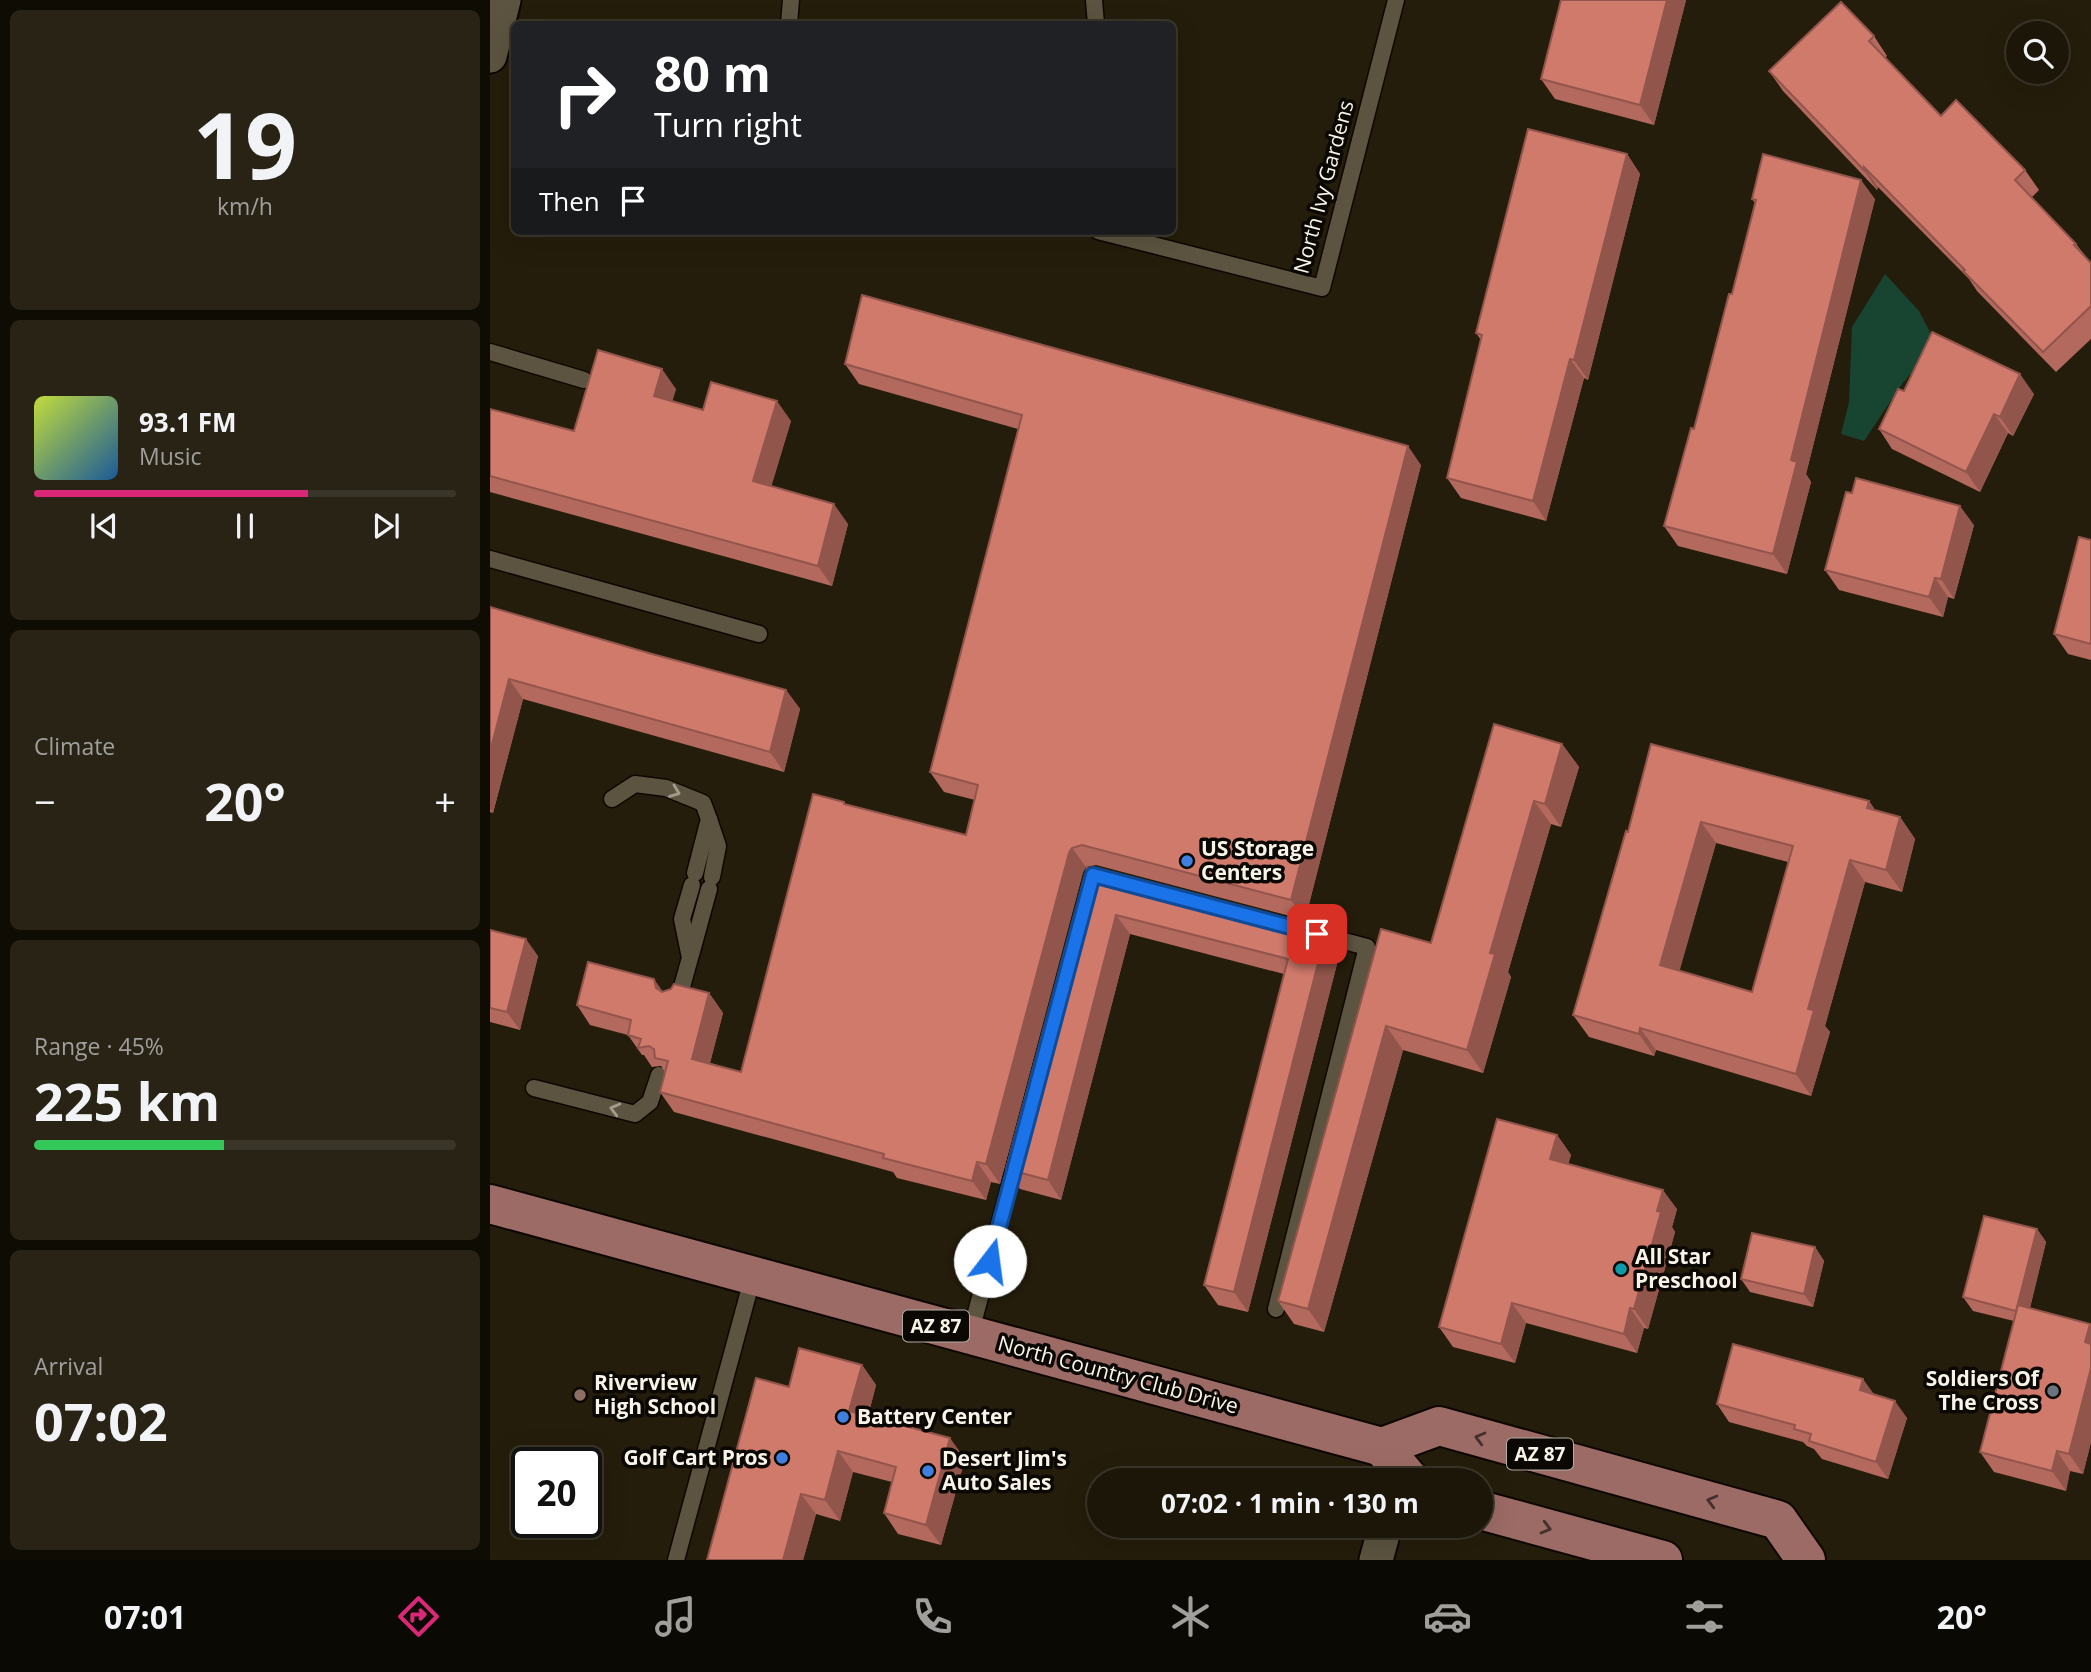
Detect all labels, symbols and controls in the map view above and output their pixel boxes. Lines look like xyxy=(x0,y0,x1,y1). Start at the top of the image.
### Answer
map controls xyxy=(2006,21,2069,84)
button: search xyxy=(2006,21,2069,84)
text: 80 m xyxy=(654,40,771,106)
icon: right xyxy=(539,49,630,140)
text: 19 xyxy=(193,82,297,206)
street label: North Ivy Gardens xyxy=(1286,97,1360,276)
text: Turn right xyxy=(654,103,802,146)
icon: arrive xyxy=(614,182,652,220)
text: Then xyxy=(539,183,600,219)
text: km/h xyxy=(217,190,273,222)
text: 93.1 FM xyxy=(139,404,237,440)
text: Music xyxy=(139,440,202,472)
icon: previous xyxy=(85,507,123,545)
icon: pause xyxy=(226,507,264,545)
icon: next xyxy=(367,507,405,545)
text: Climate xyxy=(34,730,115,762)
text: 20° xyxy=(204,765,286,836)
text: − xyxy=(34,775,56,827)
text: + xyxy=(434,775,456,827)
one-way arrow xyxy=(669,783,681,797)
place label: US Storage Centers xyxy=(1201,834,1314,886)
marker: US Storage Centers xyxy=(1179,853,1195,869)
pin xyxy=(1287,904,1347,964)
icon: arrive xyxy=(1298,915,1336,953)
text: Range · 45% xyxy=(34,1030,164,1062)
text: 225 km xyxy=(34,1065,220,1136)
one-way arrow xyxy=(609,1103,621,1117)
position arrow xyxy=(953,1224,1027,1298)
place label: All Star Preschool xyxy=(1635,1242,1738,1294)
marker: All Star Preschool xyxy=(1613,1261,1629,1277)
road number: AZ 87 xyxy=(903,1310,969,1342)
street label: North Country Club Drive xyxy=(995,1328,1241,1420)
text: Arrival xyxy=(34,1350,103,1382)
place label: Soldiers Of The Cross xyxy=(1926,1364,2041,1416)
place label: Riverview High School xyxy=(594,1368,716,1420)
marker: Soldiers Of The Cross xyxy=(2045,1383,2061,1399)
text: 07:02 xyxy=(34,1385,168,1456)
marker: Riverview High School xyxy=(572,1387,588,1403)
place label: Battery Center xyxy=(857,1402,1012,1430)
marker: Battery Center xyxy=(835,1409,851,1425)
one-way arrow xyxy=(1474,1431,1486,1446)
road number: AZ 87 xyxy=(1507,1438,1573,1470)
place label: Golf Cart Pros xyxy=(623,1443,768,1471)
place label: Desert Jim's Auto Sales xyxy=(942,1444,1067,1496)
speed limit sign: 20 xyxy=(511,1447,602,1538)
marker: Golf Cart Pros xyxy=(774,1450,790,1466)
marker: Desert Jim's Auto Sales xyxy=(920,1463,936,1479)
text: 07:02 · 1 min · 130 m xyxy=(1161,1485,1419,1521)
one-way arrow xyxy=(1706,1495,1718,1510)
one-way arrow xyxy=(1540,1520,1552,1534)
icon: directions xyxy=(394,1592,443,1641)
icon: music xyxy=(651,1592,700,1641)
icon: phone xyxy=(908,1592,957,1641)
icon: climate xyxy=(1166,1592,1215,1641)
icon: car xyxy=(1423,1592,1472,1641)
icon: filters xyxy=(1680,1592,1729,1641)
text: 07:01 xyxy=(104,1595,186,1638)
text: 20° xyxy=(1937,1595,1987,1638)

